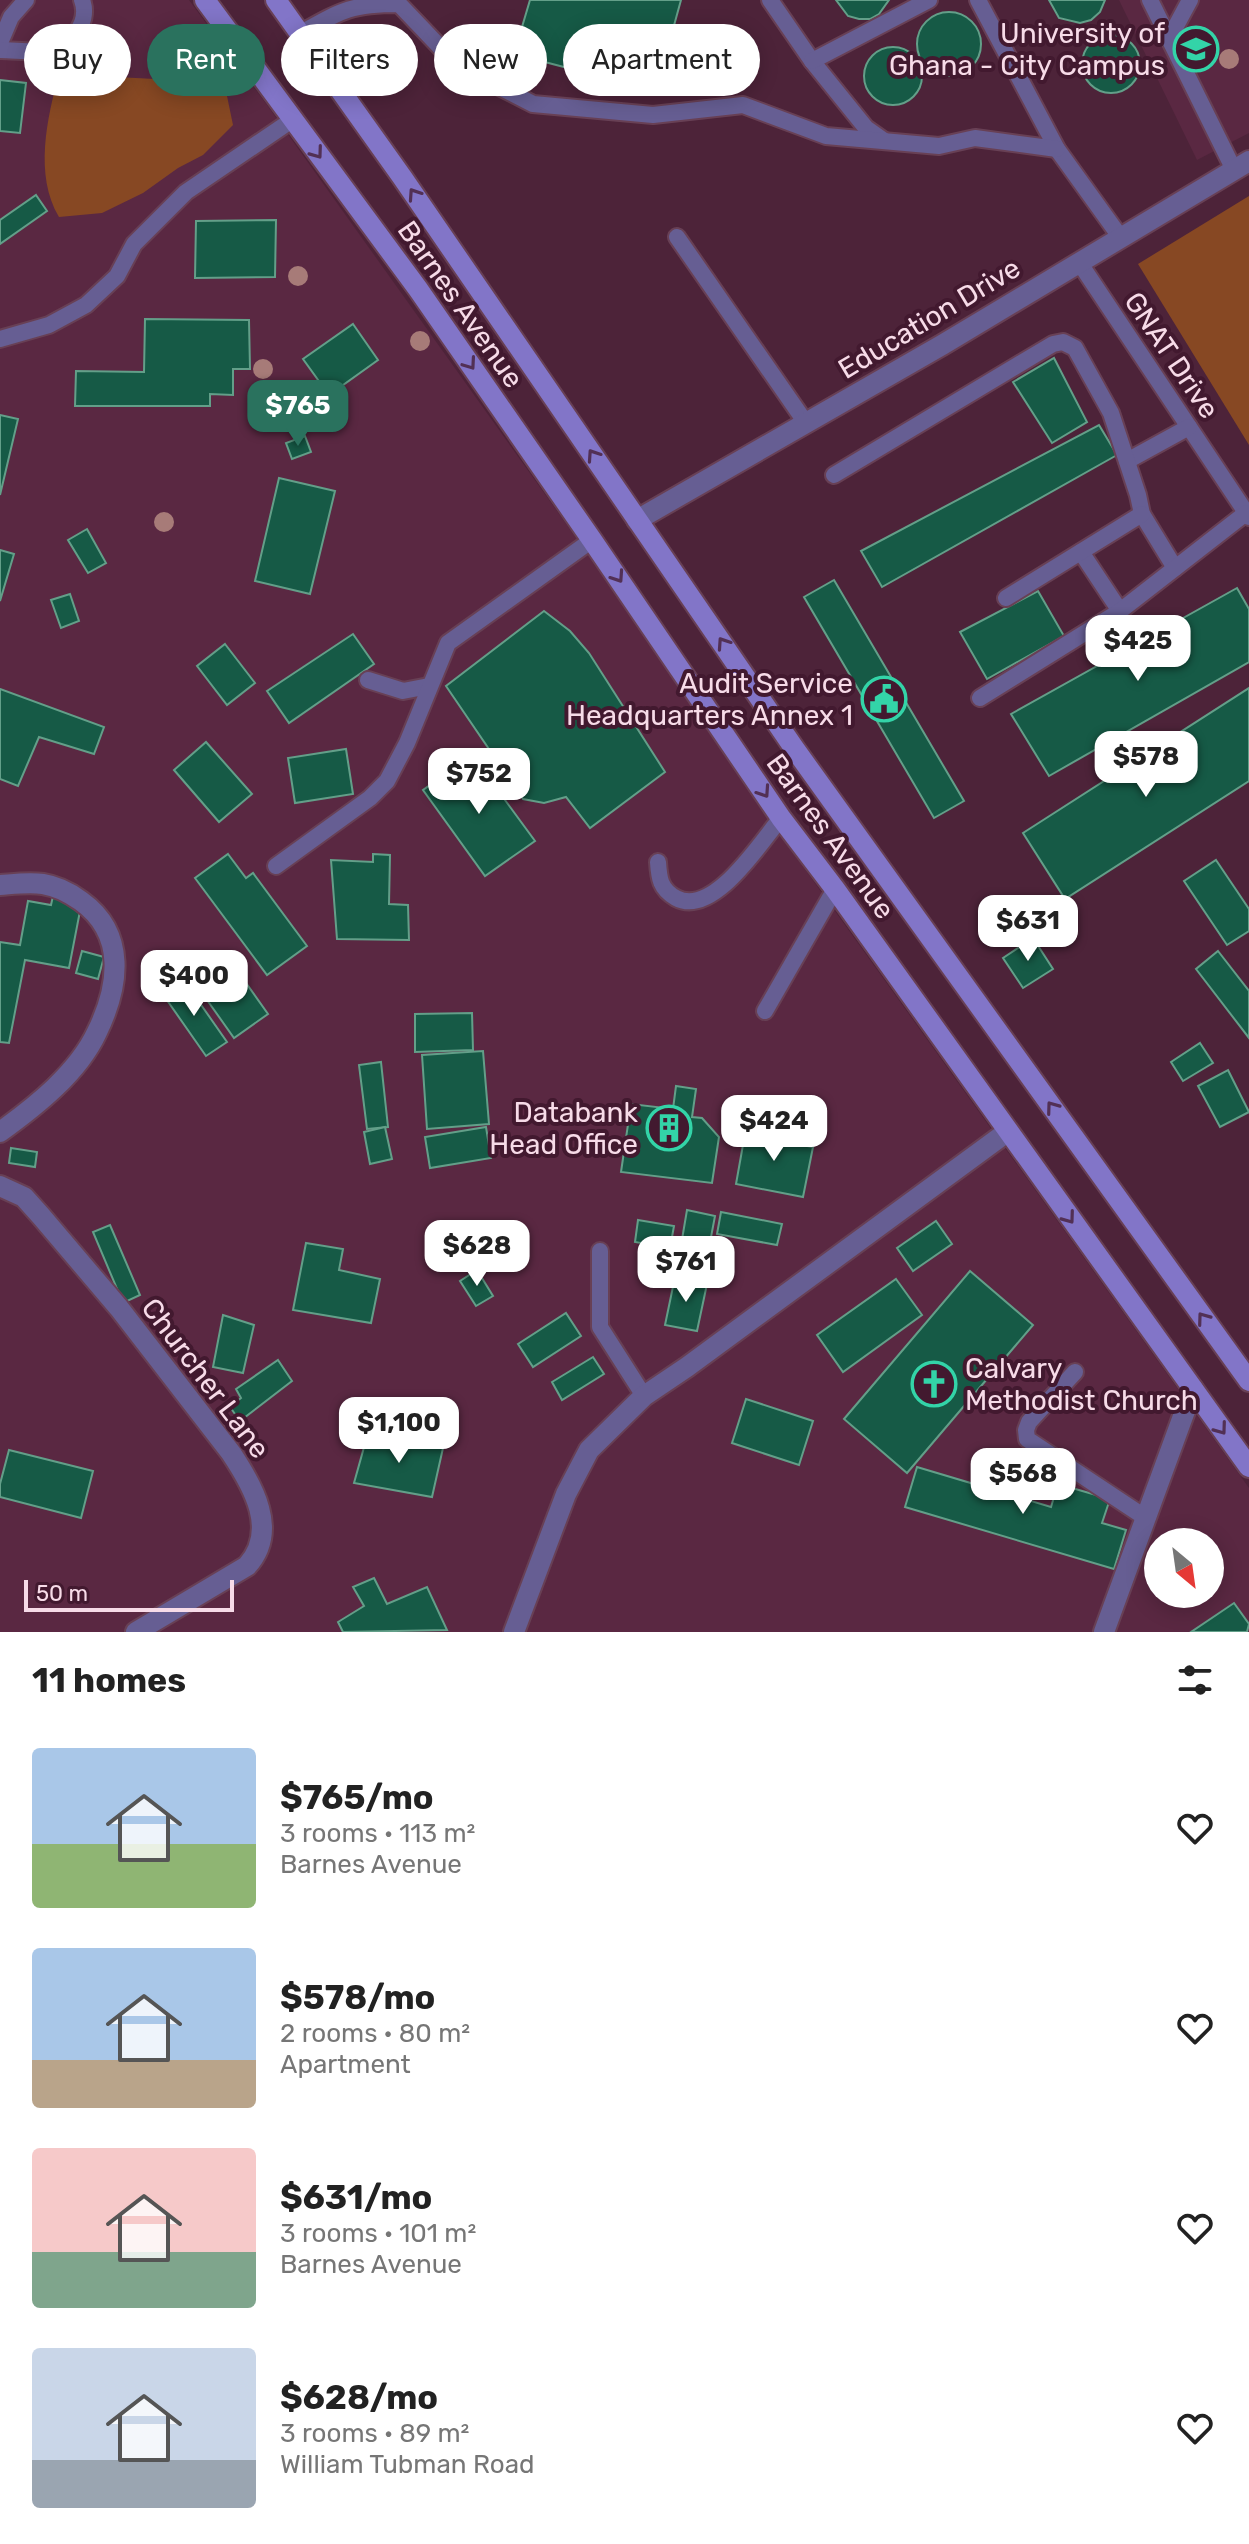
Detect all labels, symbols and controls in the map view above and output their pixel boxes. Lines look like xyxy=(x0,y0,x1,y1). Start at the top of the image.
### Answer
place label: University of Ghana - City Campus xyxy=(889,17,1165,82)
chip: Buy xyxy=(24,24,131,96)
chip: Rent xyxy=(147,24,265,96)
chip: Filters xyxy=(281,24,418,96)
chip: New xyxy=(434,24,547,96)
chip: Apartment xyxy=(563,24,760,96)
school or university icon: University of Ghana - City Campus xyxy=(1172,25,1220,73)
one-way arrow xyxy=(307,145,322,159)
one-way arrow xyxy=(409,189,424,203)
street label: Barnes Avenue xyxy=(391,215,530,394)
street label: Education Drive xyxy=(832,251,1026,386)
street label: GNAT Drive xyxy=(1117,286,1226,425)
one-way arrow xyxy=(460,355,475,369)
pin: $765 xyxy=(251,380,345,448)
text: $765 xyxy=(265,390,331,421)
one-way arrow xyxy=(587,450,602,464)
one-way arrow xyxy=(608,569,623,583)
pin: $425 xyxy=(1091,615,1185,683)
text: $425 xyxy=(1104,625,1172,656)
one-way arrow xyxy=(718,638,733,652)
place label: Audit Service Headquarters Annex 1 xyxy=(566,667,853,732)
public building icon: Audit Service Headquarters Annex 1 xyxy=(860,675,908,723)
pin: $578 xyxy=(1099,731,1193,799)
text: $578 xyxy=(1113,741,1179,772)
street label: Barnes Avenue xyxy=(760,747,902,925)
pin: $752 xyxy=(432,748,526,816)
text: $752 xyxy=(446,758,512,789)
one-way arrow xyxy=(754,784,769,798)
pin: $631 xyxy=(981,895,1075,963)
text: $631 xyxy=(996,905,1060,936)
pin: $400 xyxy=(147,950,241,1018)
text: $400 xyxy=(159,960,229,991)
pin: $424 xyxy=(727,1095,821,1163)
place label: Databank Head Office xyxy=(489,1096,639,1161)
one-way arrow xyxy=(1047,1101,1062,1115)
building icon: Databank Head Office xyxy=(645,1104,693,1152)
text: $424 xyxy=(739,1105,809,1136)
one-way arrow xyxy=(1059,1209,1074,1223)
pin: $628 xyxy=(430,1220,524,1288)
text: $628 xyxy=(443,1230,511,1261)
pin: $761 xyxy=(639,1236,733,1304)
text: $761 xyxy=(656,1246,716,1277)
street label: Churcher Lane xyxy=(135,1292,277,1465)
one-way arrow xyxy=(1199,1312,1213,1326)
place label: Calvary Methodist Church xyxy=(965,1352,1198,1417)
church icon: Calvary Methodist Church xyxy=(910,1360,958,1408)
pin: $1,100 xyxy=(334,1397,464,1465)
text: $1,100 xyxy=(357,1407,441,1438)
one-way arrow xyxy=(1211,1420,1226,1434)
pin: $568 xyxy=(976,1448,1070,1516)
text: $568 xyxy=(989,1458,1057,1489)
north arrow xyxy=(1144,1528,1224,1608)
map controls xyxy=(1144,1528,1224,1608)
scale bar xyxy=(24,1576,234,1612)
text: 50 m xyxy=(36,1580,88,1607)
icon: filters xyxy=(1173,1658,1217,1702)
text: 11 homes xyxy=(32,1660,186,1701)
text: $765/mo xyxy=(280,1777,434,1818)
icon: home xyxy=(96,1780,192,1876)
icon: heart xyxy=(1173,1806,1217,1850)
text: 3 rooms · 113 m² xyxy=(280,1818,475,1849)
text: Barnes Avenue xyxy=(280,1849,462,1880)
text: $578/mo xyxy=(280,1977,435,2018)
icon: home xyxy=(96,1980,192,2076)
icon: heart xyxy=(1173,2006,1217,2050)
text: 2 rooms · 80 m² xyxy=(280,2018,470,2049)
text: Apartment xyxy=(280,2049,411,2080)
text: $631/mo xyxy=(280,2177,432,2218)
icon: home xyxy=(96,2180,192,2276)
icon: heart xyxy=(1173,2206,1217,2250)
text: 3 rooms · 101 m² xyxy=(280,2218,476,2249)
text: Barnes Avenue xyxy=(280,2249,462,2280)
text: $628/mo xyxy=(280,2377,438,2418)
icon: home xyxy=(96,2380,192,2476)
icon: heart xyxy=(1173,2406,1217,2450)
text: 3 rooms · 89 m² xyxy=(280,2418,469,2449)
text: William Tubman Road xyxy=(280,2449,535,2480)

